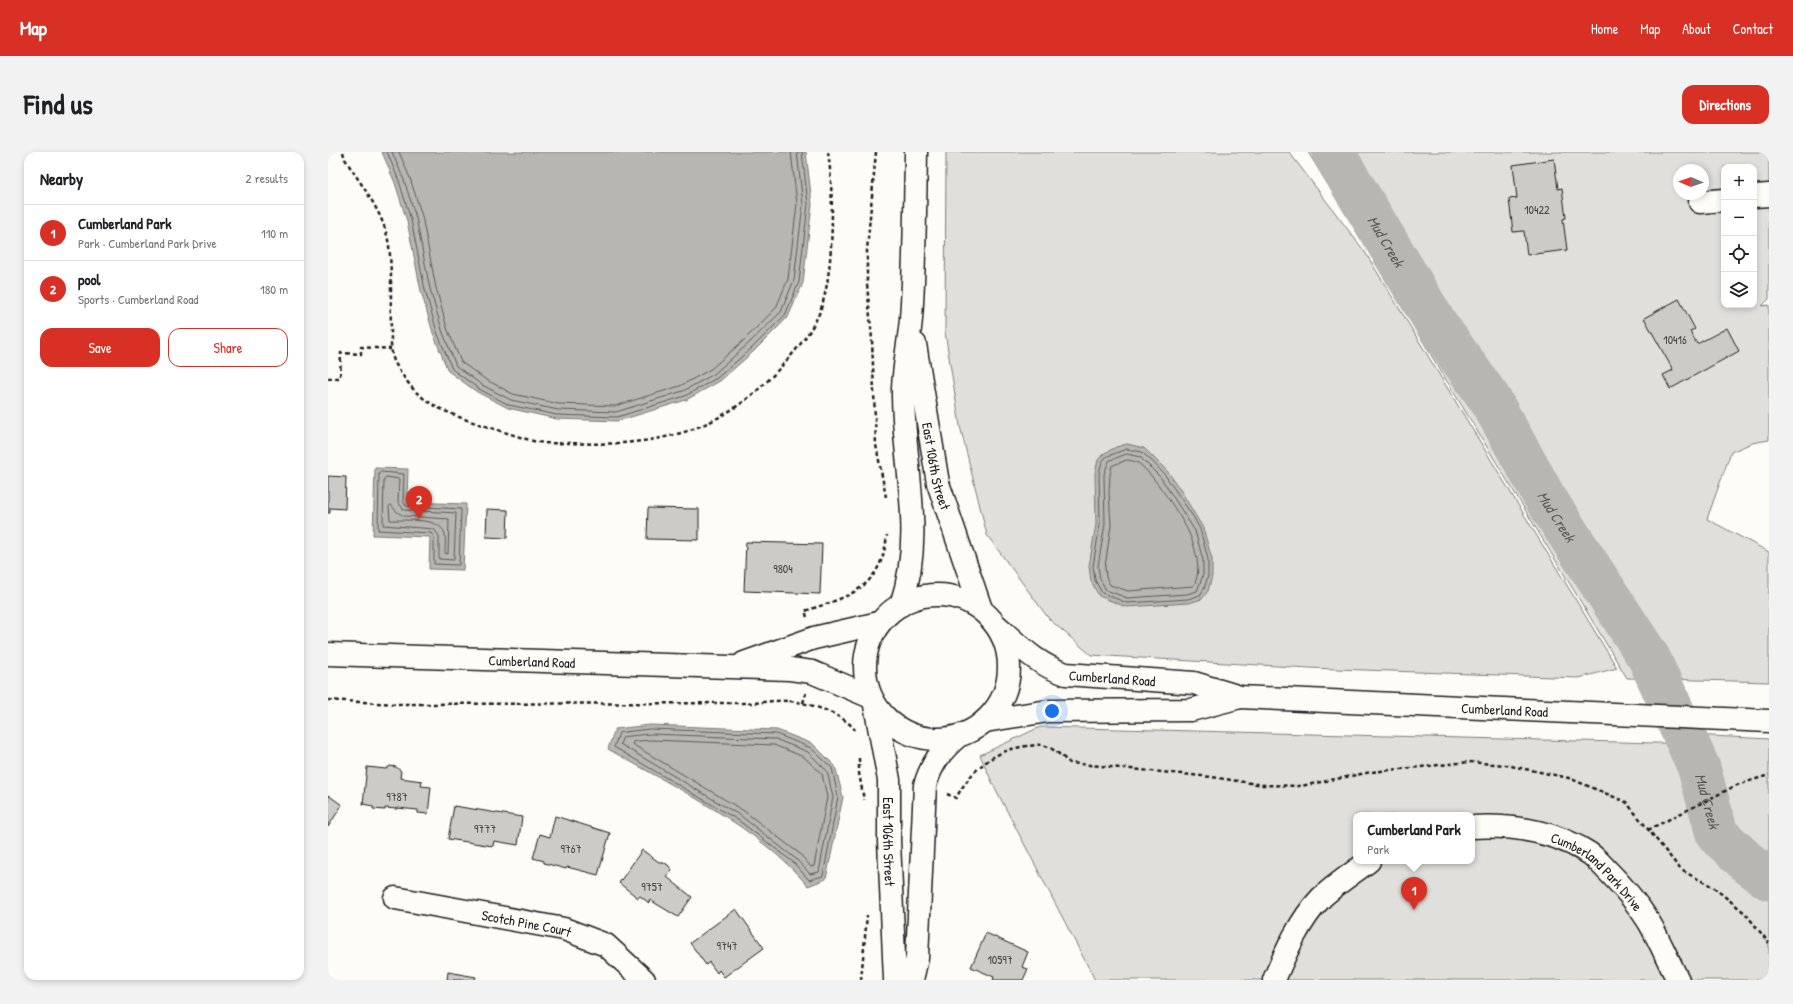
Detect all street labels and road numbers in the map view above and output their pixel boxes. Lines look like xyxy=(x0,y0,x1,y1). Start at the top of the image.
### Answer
street label: East 106th Street xyxy=(919,421,956,512)
street label: Cumberland Road xyxy=(488,650,576,672)
street label: Cumberland Road xyxy=(1068,665,1157,690)
street label: Cumberland Road xyxy=(1461,698,1549,720)
street label: East 106th Street xyxy=(879,797,900,887)
street label: Cumberland Park Drive xyxy=(1549,827,1648,915)
street label: Scotch Pine Court xyxy=(480,905,575,941)

